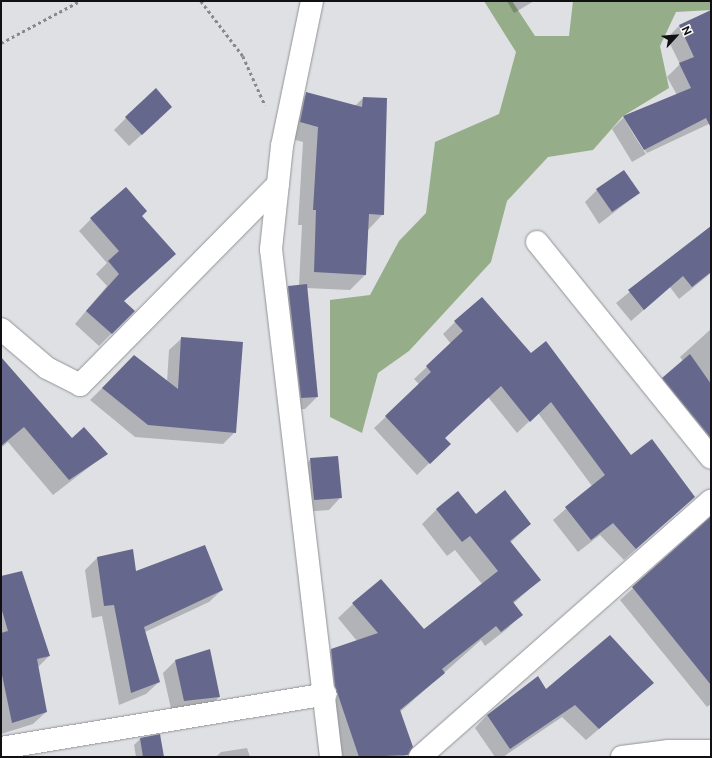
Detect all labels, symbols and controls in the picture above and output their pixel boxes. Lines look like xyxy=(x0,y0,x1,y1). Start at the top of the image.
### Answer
north arrow xyxy=(656,16,696,56)
text: N xyxy=(680,24,694,37)

